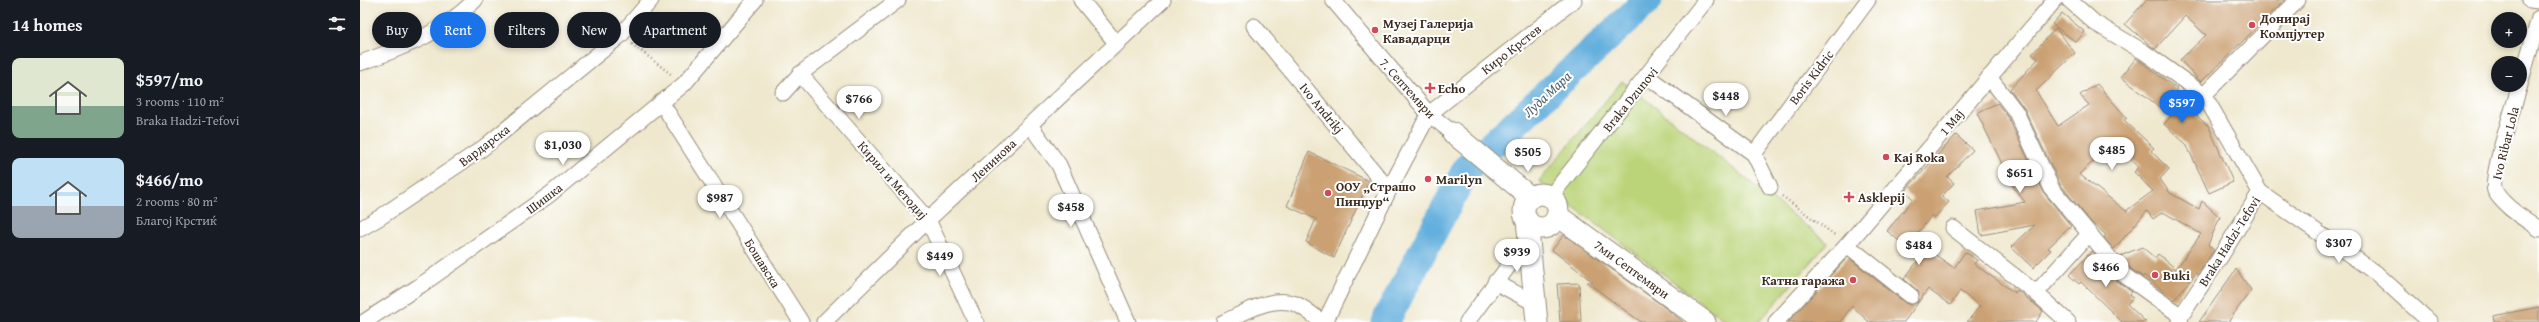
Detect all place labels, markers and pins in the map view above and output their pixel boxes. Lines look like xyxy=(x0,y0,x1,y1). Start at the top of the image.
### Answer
place label: Донирај Компјутер xyxy=(2259,9,2325,43)
place label: Музеј Галерија Кавадарци xyxy=(1383,14,1474,48)
marker: Донирај Компјутер xyxy=(2247,20,2257,30)
marker: Музеј Галерија Кавадарци xyxy=(1370,25,1380,35)
place label: Echo xyxy=(1438,79,1465,98)
marker: Echo xyxy=(1425,83,1435,93)
pin: $448 xyxy=(1702,83,1750,117)
pin: $766 xyxy=(835,86,883,120)
pin: $597 xyxy=(2158,90,2206,124)
pin: $1,030 xyxy=(530,132,596,166)
pin: $485 xyxy=(2088,137,2136,171)
pin: $505 xyxy=(1504,139,1552,173)
place label: Kaj Roka xyxy=(1894,148,1945,167)
marker: Kaj Roka xyxy=(1881,152,1891,162)
pin: $651 xyxy=(1996,160,2044,194)
place label: Marilyn xyxy=(1436,170,1483,189)
marker: Marilyn xyxy=(1423,174,1433,184)
place label: ООУ „Страшо Пинџур“ xyxy=(1336,177,1416,211)
pin: $987 xyxy=(696,185,744,219)
marker: ООУ „Страшо Пинџур“ xyxy=(1323,188,1333,198)
place label: Asklepij xyxy=(1858,188,1905,207)
marker: Asklepij xyxy=(1843,191,1855,203)
pin: $458 xyxy=(1047,194,1095,228)
pin: $307 xyxy=(2315,230,2363,264)
pin: $484 xyxy=(1895,232,1943,266)
pin: $939 xyxy=(1493,239,1541,273)
pin: $449 xyxy=(916,243,964,277)
pin: $466 xyxy=(2082,254,2130,288)
place label: Buki xyxy=(2163,266,2190,285)
marker: Buki xyxy=(2150,270,2160,280)
place label: Катна гаража xyxy=(1762,271,1845,290)
marker: Катна гаража xyxy=(1848,275,1858,285)

